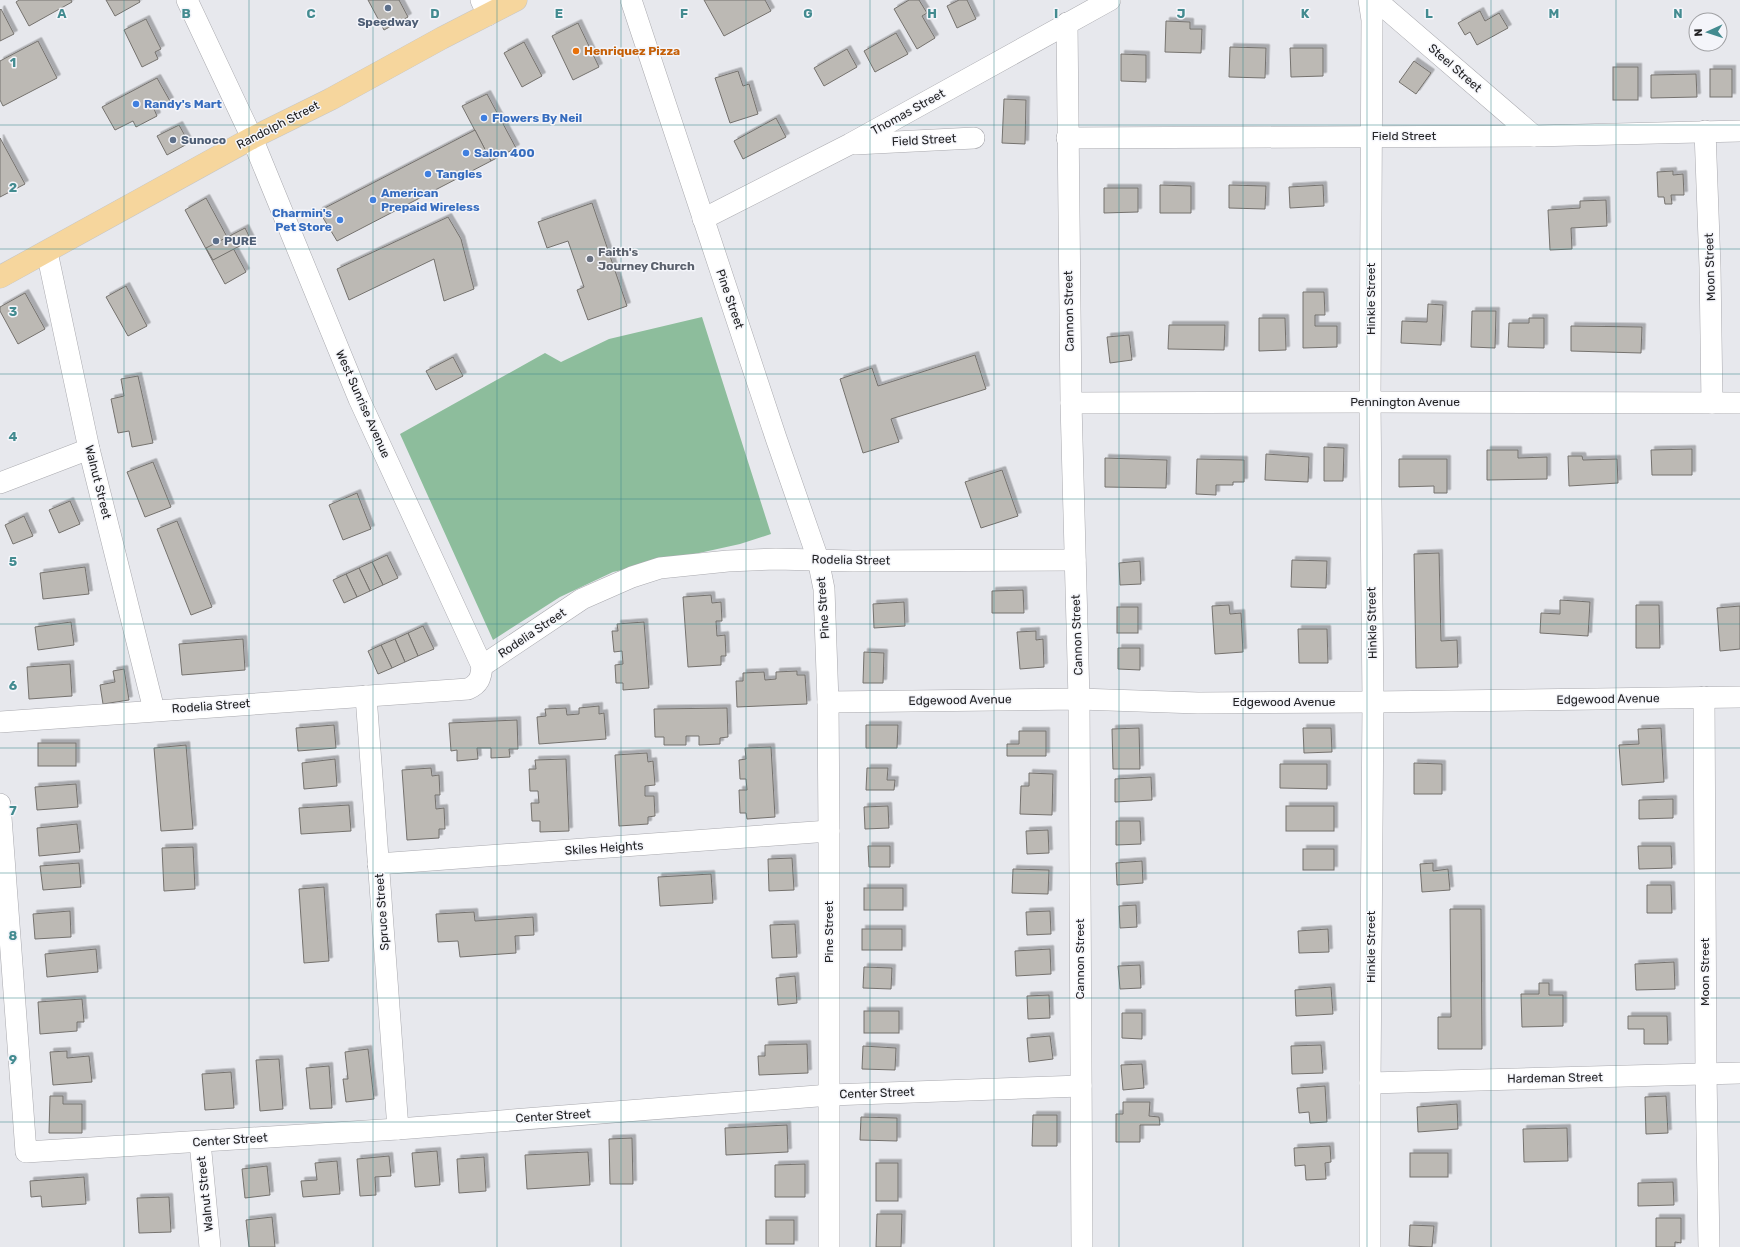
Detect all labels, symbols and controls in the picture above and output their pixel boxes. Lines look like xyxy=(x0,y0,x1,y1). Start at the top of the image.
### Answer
marker: Speedway xyxy=(383,3,393,13)
text: A xyxy=(57,6,67,21)
text: B xyxy=(181,6,191,21)
text: C xyxy=(306,6,316,21)
text: D xyxy=(430,6,440,21)
text: E xyxy=(555,6,563,21)
text: F xyxy=(680,6,688,21)
text: G xyxy=(803,6,813,21)
text: H xyxy=(927,6,937,21)
text: I xyxy=(1054,6,1058,21)
text: J xyxy=(1177,6,1185,21)
text: K xyxy=(1301,6,1310,21)
text: L xyxy=(1425,6,1433,21)
text: M xyxy=(1549,6,1559,21)
text: N xyxy=(1673,6,1683,21)
north arrow xyxy=(1688,12,1728,52)
place label: Speedway xyxy=(357,15,419,29)
text: N xyxy=(1692,28,1705,37)
street label: Steel Street xyxy=(1425,41,1485,95)
place label: Henriquez Pizza xyxy=(584,44,680,58)
marker: Henriquez Pizza xyxy=(571,46,581,56)
text: 1 xyxy=(10,55,16,70)
street label: Thomas Street xyxy=(869,86,947,138)
place label: Randy's Mart xyxy=(144,97,222,111)
street label: Randolph Street xyxy=(234,98,322,152)
marker: Randy's Mart xyxy=(131,99,141,109)
place label: Flowers By Neil xyxy=(492,111,582,125)
marker: Flowers By Neil xyxy=(479,113,489,123)
street label: Field Street xyxy=(1372,129,1436,143)
street label: Field Street xyxy=(892,131,957,149)
place label: Sunoco xyxy=(181,133,226,147)
marker: Sunoco xyxy=(168,135,178,145)
place label: Salon 400 xyxy=(474,146,535,160)
marker: Salon 400 xyxy=(461,148,471,158)
place label: Tangles xyxy=(436,167,482,181)
marker: Tangles xyxy=(423,169,433,179)
text: 2 xyxy=(9,180,17,195)
place label: American Prepaid Wireless xyxy=(381,186,480,214)
marker: American Prepaid Wireless xyxy=(368,195,378,205)
place label: Charmin's Pet Store xyxy=(272,206,332,234)
marker: Charmin's Pet Store xyxy=(335,215,345,225)
street label: Moon Street xyxy=(1702,232,1718,301)
place label: PURE xyxy=(224,234,257,248)
marker: PURE xyxy=(211,236,221,246)
place label: Faith's Journey Church xyxy=(598,245,695,273)
marker: Faith's Journey Church xyxy=(585,254,595,264)
street label: Hinkle Street xyxy=(1364,263,1378,335)
street label: Pine Street xyxy=(713,267,747,331)
street label: Cannon Street xyxy=(1061,270,1077,352)
text: 3 xyxy=(9,304,18,319)
street label: West Sunrise Avenue xyxy=(333,348,393,460)
street label: Pennington Avenue xyxy=(1350,395,1460,409)
text: 4 xyxy=(9,429,18,444)
street label: Walnut Street xyxy=(82,444,114,521)
street label: Rodelia Street xyxy=(812,552,891,568)
text: 5 xyxy=(9,554,17,569)
street label: Pine Street xyxy=(814,576,832,640)
street label: Hinkle Street xyxy=(1364,586,1380,659)
street label: Cannon Street xyxy=(1069,594,1085,676)
street label: Rodelia Street xyxy=(495,605,569,661)
text: 6 xyxy=(9,678,18,693)
street label: Edgewood Avenue xyxy=(1556,691,1660,707)
street label: Edgewood Avenue xyxy=(908,692,1012,708)
street label: Edgewood Avenue xyxy=(1232,695,1336,709)
street label: Rodelia Street xyxy=(171,696,251,716)
text: 7 xyxy=(9,803,17,818)
street label: Skiles Heights xyxy=(564,838,644,858)
street label: Spruce Street xyxy=(372,873,392,951)
street label: Pine Street xyxy=(822,901,836,963)
street label: Hinkle Street xyxy=(1364,911,1378,983)
street label: Cannon Street xyxy=(1073,918,1087,999)
text: 8 xyxy=(9,928,18,943)
street label: Moon Street xyxy=(1698,938,1712,1006)
text: 9 xyxy=(9,1052,17,1067)
street label: Hardeman Street xyxy=(1507,1070,1603,1086)
street label: Center Street xyxy=(839,1085,915,1101)
street label: Center Street xyxy=(515,1106,591,1126)
street label: Center Street xyxy=(192,1130,268,1150)
street label: Walnut Street xyxy=(194,1155,216,1232)

